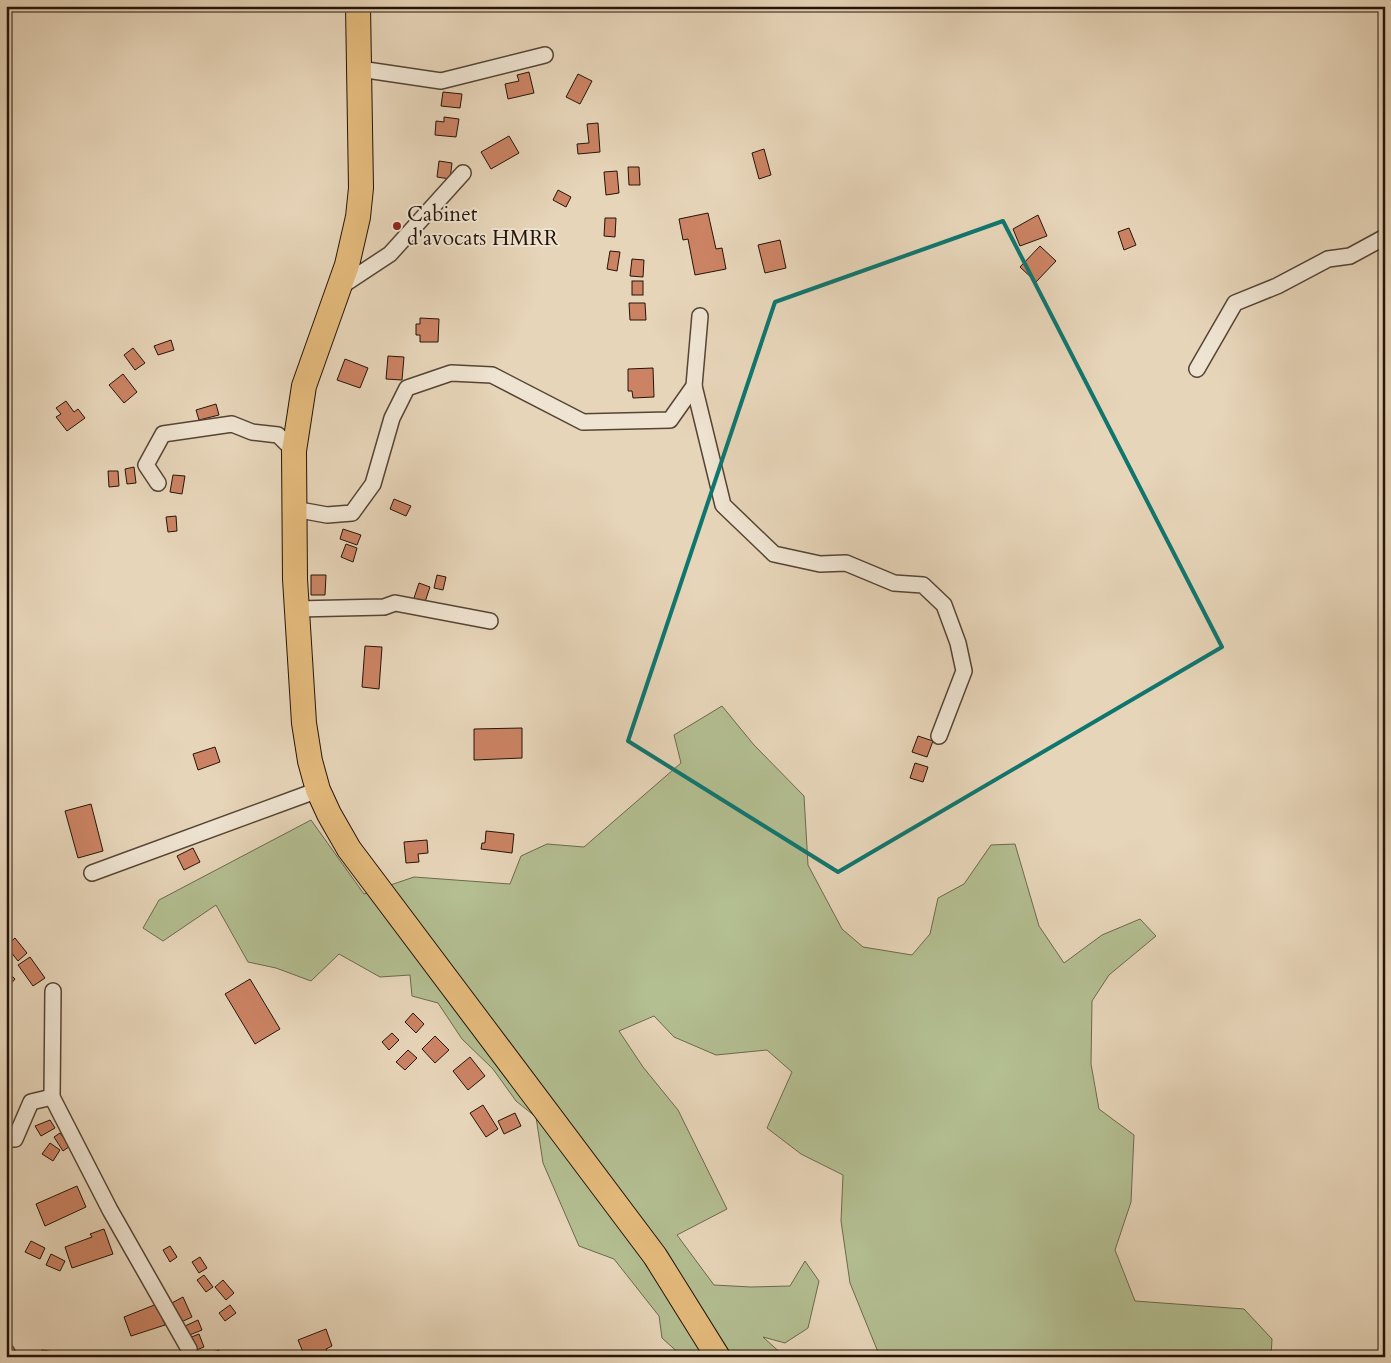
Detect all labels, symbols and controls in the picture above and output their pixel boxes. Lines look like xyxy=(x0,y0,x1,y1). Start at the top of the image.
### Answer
place label: Cabinet d'avocats HMRR xyxy=(407,200,559,253)
marker: Cabinet d'avocats HMRR xyxy=(391,220,403,232)

